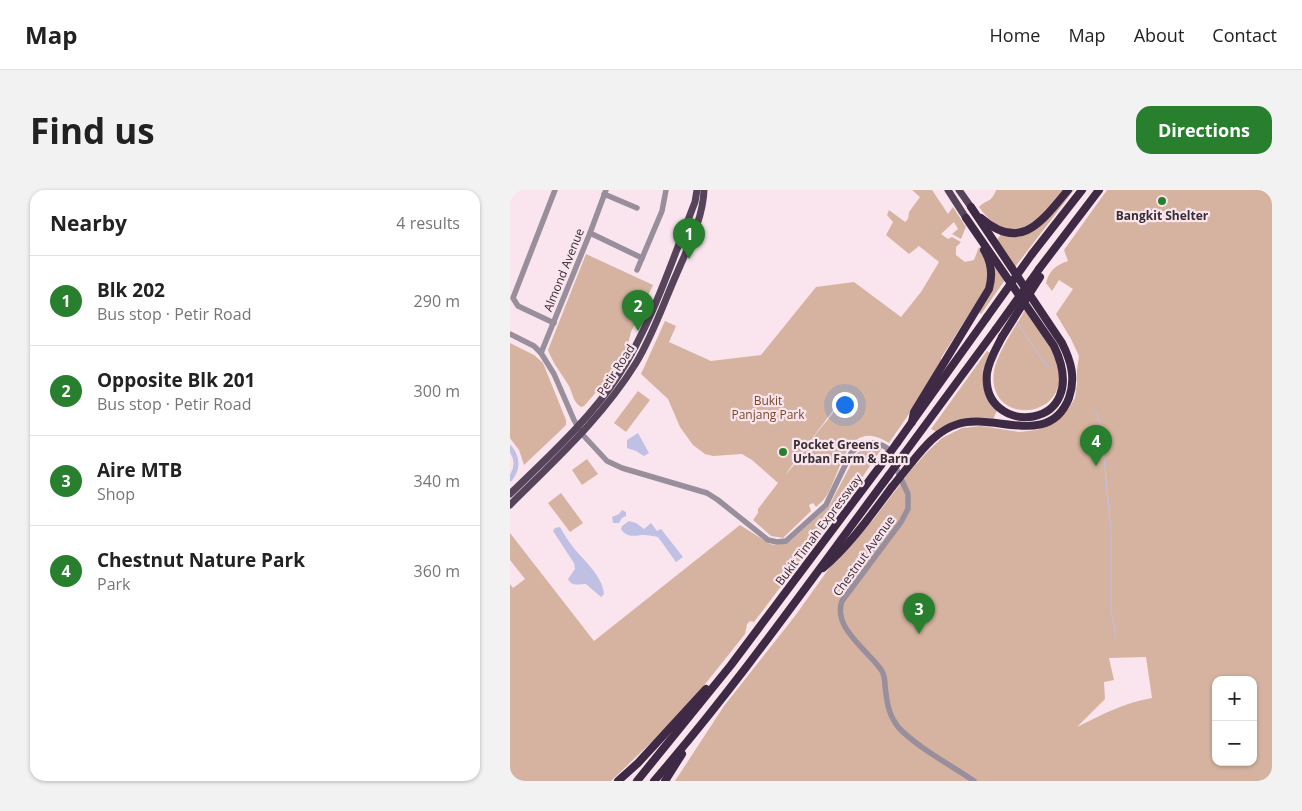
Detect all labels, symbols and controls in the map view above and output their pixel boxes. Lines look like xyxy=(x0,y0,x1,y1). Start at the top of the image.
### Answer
text: Map xyxy=(25,18,77,51)
text: Home xyxy=(990,23,1040,47)
text: Map xyxy=(1068,23,1106,47)
text: About xyxy=(1134,23,1184,47)
text: Contact xyxy=(1212,23,1277,47)
button: Directions xyxy=(1136,106,1272,154)
text: Find us xyxy=(30,107,155,154)
marker: Bangkit Shelter xyxy=(1156,195,1168,207)
place label: Bangkit Shelter xyxy=(1116,207,1209,224)
text: Nearby xyxy=(50,209,127,237)
text: 4 results xyxy=(396,212,460,234)
pin: 1 xyxy=(673,218,705,259)
street label: Almond Avenue xyxy=(539,225,588,314)
text: Blk 202 xyxy=(97,277,165,303)
text: 1 xyxy=(61,290,71,312)
text: 290 m xyxy=(414,290,460,312)
pin: 2 xyxy=(622,290,654,331)
text: Bus stop · Petir Road xyxy=(97,303,251,325)
street label: Petir Road xyxy=(593,341,638,399)
text: Opposite Blk 201 xyxy=(97,367,255,393)
text: 2 xyxy=(61,380,71,402)
text: 300 m xyxy=(414,380,460,402)
park label: Bukit Panjang Park xyxy=(731,392,805,423)
your location xyxy=(832,392,858,418)
text: Bus stop · Petir Road xyxy=(97,393,251,415)
pin: 4 xyxy=(1080,425,1112,466)
place label: Pocket Greens Urban Farm & Barn xyxy=(793,436,908,467)
marker: Pocket Greens Urban Farm & Barn xyxy=(777,446,789,458)
text: Aire MTB xyxy=(97,457,182,483)
text: 3 xyxy=(61,470,71,492)
text: 340 m xyxy=(414,470,460,492)
street label: Bukit Timah Expressway xyxy=(771,470,867,589)
text: Shop xyxy=(97,483,135,505)
street label: Chestnut Avenue xyxy=(829,512,899,599)
text: Chestnut Nature Park xyxy=(97,547,305,573)
text: 4 xyxy=(61,560,71,582)
text: 360 m xyxy=(414,560,460,582)
text: Park xyxy=(97,573,130,595)
pin: 3 xyxy=(903,593,935,634)
map controls xyxy=(1212,676,1257,766)
button: + xyxy=(1212,676,1257,721)
button: − xyxy=(1212,721,1257,766)

